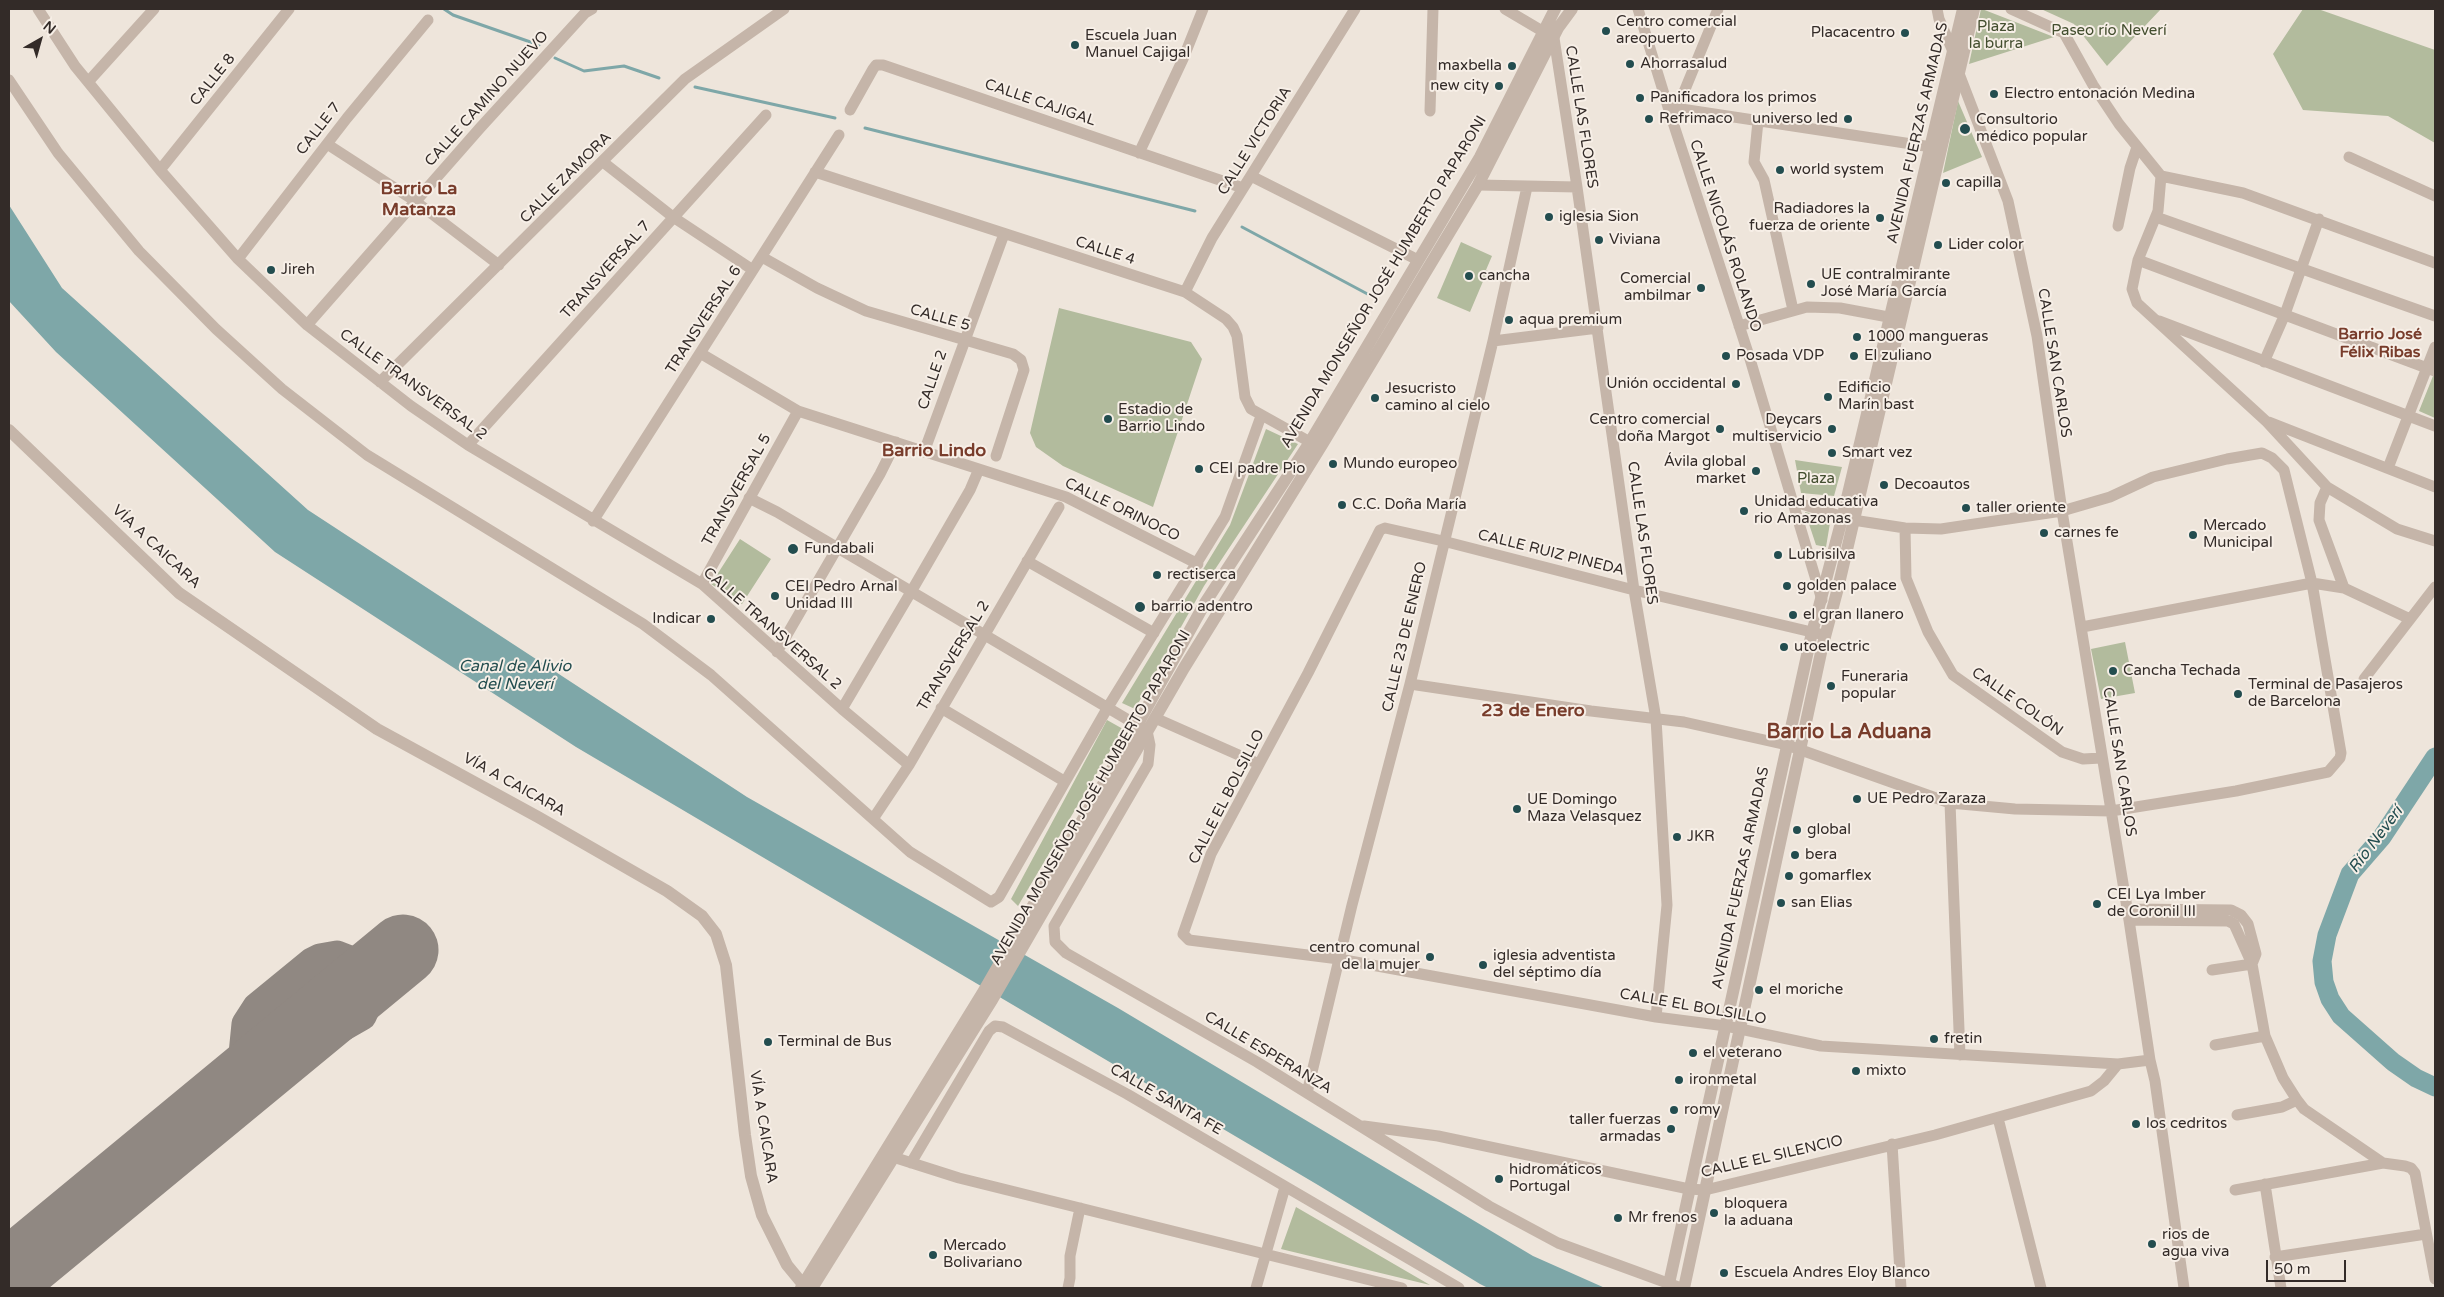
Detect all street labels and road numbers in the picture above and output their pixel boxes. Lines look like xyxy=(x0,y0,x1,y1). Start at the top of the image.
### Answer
street label: AVENIDA FUERZAS ARMADAS xyxy=(1884,21,1952,245)
street label: CALLE CAMINO NUEVO xyxy=(421,27,553,171)
street label: CALLE LAS FLORES xyxy=(1561,44,1601,190)
street label: CALLE 8 xyxy=(187,50,239,110)
street label: CALLE CAJIGAL xyxy=(982,76,1098,130)
street label: CALLE VICTORIA xyxy=(1214,83,1296,199)
street label: CALLE 7 xyxy=(293,99,345,159)
street label: AVENIDA MONSEÑOR JOSÉ HUMBERTO PAPARONI xyxy=(1277,113,1491,451)
street label: CALLE ZAMORA xyxy=(517,129,615,227)
street label: CALLE NICOLÁS ROLANDO xyxy=(1685,137,1765,335)
street label: TRANSVERSAL 7 xyxy=(557,217,655,323)
street label: CALLE 4 xyxy=(1073,233,1137,269)
street label: TRANSVERSAL 6 xyxy=(662,263,746,377)
street label: CALLE SAN CARLOS xyxy=(2033,287,2075,439)
street label: CALLE 5 xyxy=(908,301,972,335)
street label: CALLE TRANSVERSAL 2 xyxy=(336,326,490,444)
street label: CALLE 2 xyxy=(914,348,952,412)
street label: TRANSVERSAL 5 xyxy=(699,431,775,549)
street label: CALLE LAS FLORES xyxy=(1623,460,1661,606)
street label: CALLE ORINOCO xyxy=(1061,474,1183,546)
street label: VÍA A CAICARA xyxy=(108,501,204,593)
street label: CALLE RUIZ PINEDA xyxy=(1476,526,1626,580)
street label: CALLE 23 DE ENERO xyxy=(1379,560,1431,714)
street label: CALLE TRANSVERSAL 2 xyxy=(699,564,845,694)
street label: TRANSVERSAL 2 xyxy=(914,598,994,714)
street label: AVENIDA MONSEÑOR JOSÉ HUMBERTO PAPARONI xyxy=(987,627,1195,969)
street label: CALLE COLÓN xyxy=(1968,664,2066,740)
street label: CALLE SAN CARLOS xyxy=(2098,686,2140,838)
street label: CALLE EL BOLSILLO xyxy=(1185,727,1269,867)
street label: VÍA A CAICARA xyxy=(460,749,568,821)
street label: AVENIDA FUERZAS ARMADAS xyxy=(1709,765,1773,991)
street label: CALLE EL BOLSILLO xyxy=(1618,985,1768,1029)
street label: CALLE ESPERANZA xyxy=(1201,1008,1335,1098)
street label: CALLE SANTA FE xyxy=(1107,1060,1225,1140)
street label: VÍA A CAICARA xyxy=(745,1069,781,1185)
street label: CALLE EL SILENCIO xyxy=(1699,1132,1845,1182)

